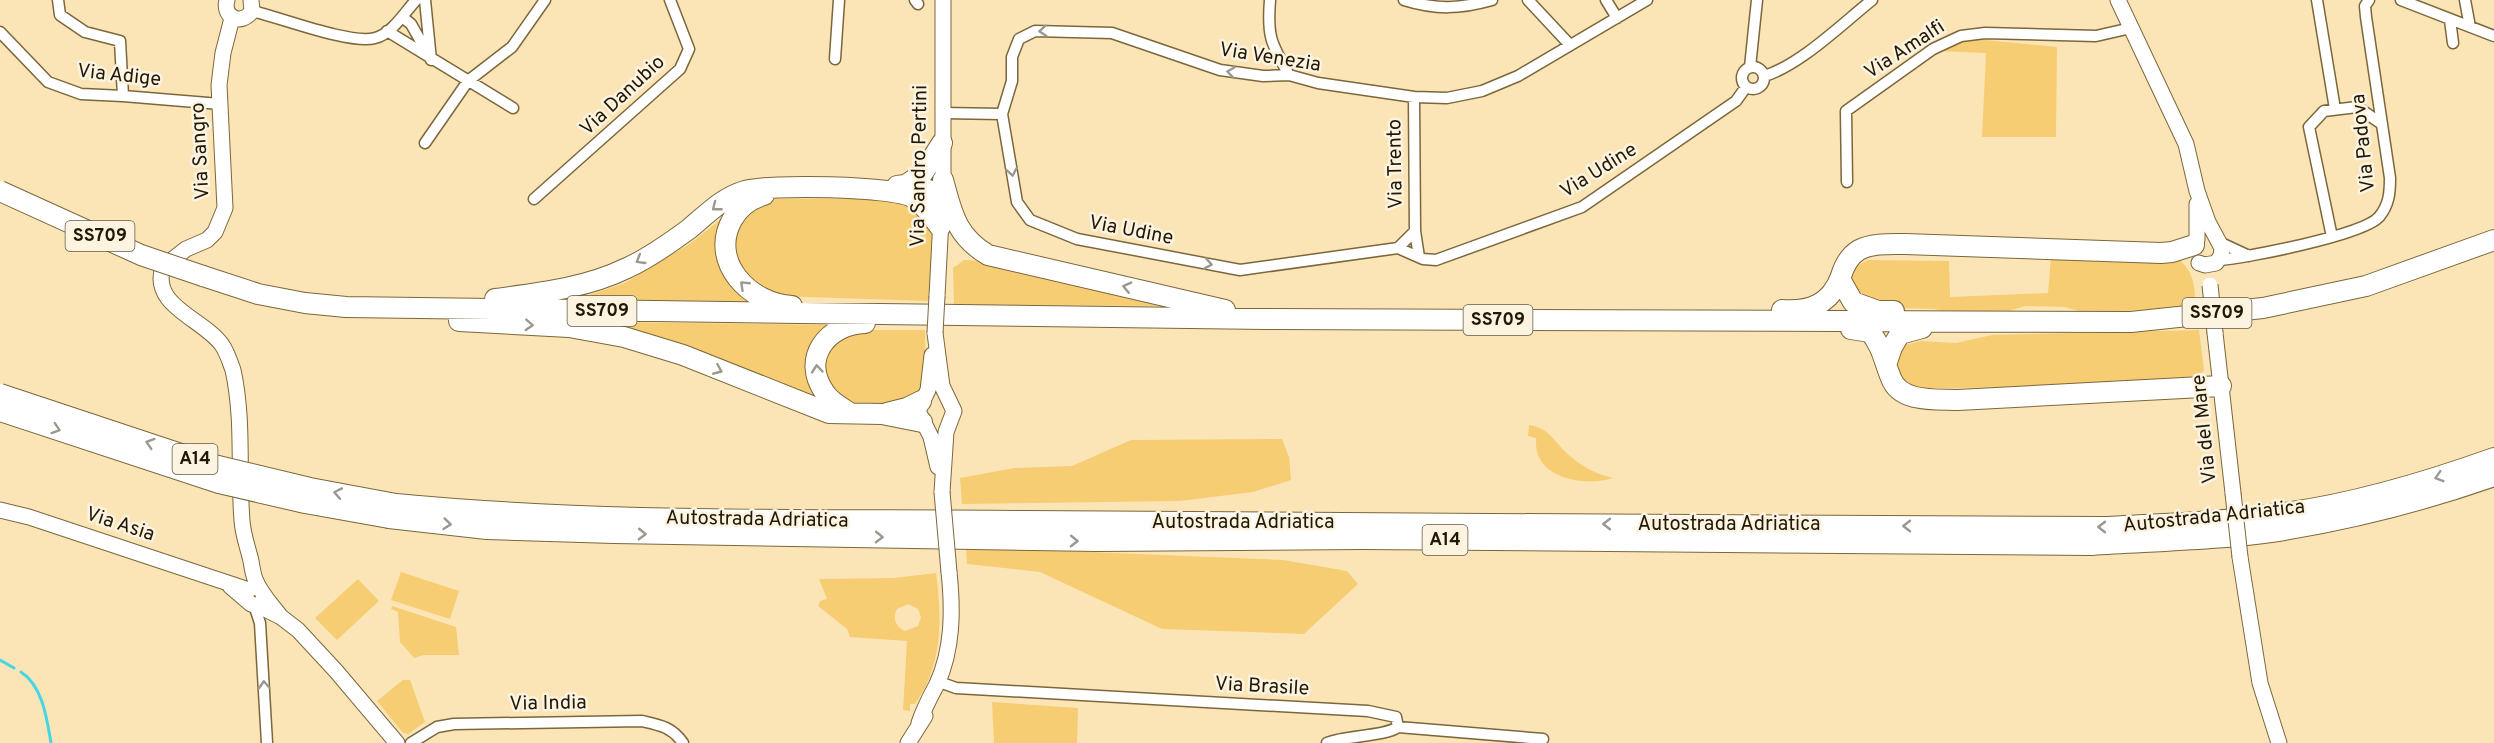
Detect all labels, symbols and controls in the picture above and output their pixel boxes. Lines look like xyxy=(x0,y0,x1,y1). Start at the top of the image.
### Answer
street label: Via Amalfi xyxy=(1860,14,1950,86)
one-way arrow xyxy=(1038,24,1047,37)
street label: Via Venezia xyxy=(1217,37,1323,79)
street label: Via Danubio xyxy=(575,50,671,142)
street label: Via Adige xyxy=(76,59,162,93)
one-way arrow xyxy=(1226,66,1236,78)
street label: Via Sandro Pertini xyxy=(906,85,934,247)
street label: Via Padova xyxy=(2346,92,2382,194)
street label: Via Sangro xyxy=(185,102,217,200)
street label: Via Trento xyxy=(1382,119,1410,209)
street label: Via Udine xyxy=(1556,137,1642,205)
one-way arrow xyxy=(1005,167,1018,177)
one-way arrow xyxy=(711,200,722,211)
street label: Via Udine xyxy=(1086,210,1176,252)
road number: SS709 xyxy=(66,221,134,251)
one-way arrow xyxy=(636,253,646,265)
one-way arrow xyxy=(1204,258,1213,270)
one-way arrow xyxy=(740,281,751,291)
one-way arrow xyxy=(1122,281,1132,294)
road number: SS709 xyxy=(568,296,636,326)
road number: SS709 xyxy=(2182,298,2252,328)
road number: SS709 xyxy=(1464,305,1532,335)
one-way arrow xyxy=(525,319,534,332)
one-way arrow xyxy=(712,363,723,375)
one-way arrow xyxy=(811,364,824,374)
street label: Via del Mare xyxy=(2186,373,2224,485)
one-way arrow xyxy=(50,422,60,434)
one-way arrow xyxy=(145,438,156,451)
road number: A14 xyxy=(172,444,218,474)
one-way arrow xyxy=(2434,470,2445,482)
one-way arrow xyxy=(334,487,344,500)
street label: Autostrada Adriatica xyxy=(2122,495,2306,539)
street label: Via Asia xyxy=(82,502,158,548)
street label: Autostrada Adriatica xyxy=(665,505,849,535)
street label: Autostrada Adriatica xyxy=(1151,510,1335,536)
street label: Autostrada Adriatica xyxy=(1637,512,1821,538)
one-way arrow xyxy=(443,518,452,530)
one-way arrow xyxy=(1602,518,1611,530)
one-way arrow xyxy=(1902,520,1911,532)
one-way arrow xyxy=(2097,521,2106,533)
road number: A14 xyxy=(1422,525,1468,555)
one-way arrow xyxy=(637,527,646,540)
one-way arrow xyxy=(874,530,883,543)
one-way arrow xyxy=(1069,535,1078,547)
street label: Via Brasile xyxy=(1214,672,1310,702)
one-way arrow xyxy=(257,680,270,689)
street label: Via India xyxy=(509,690,587,718)

